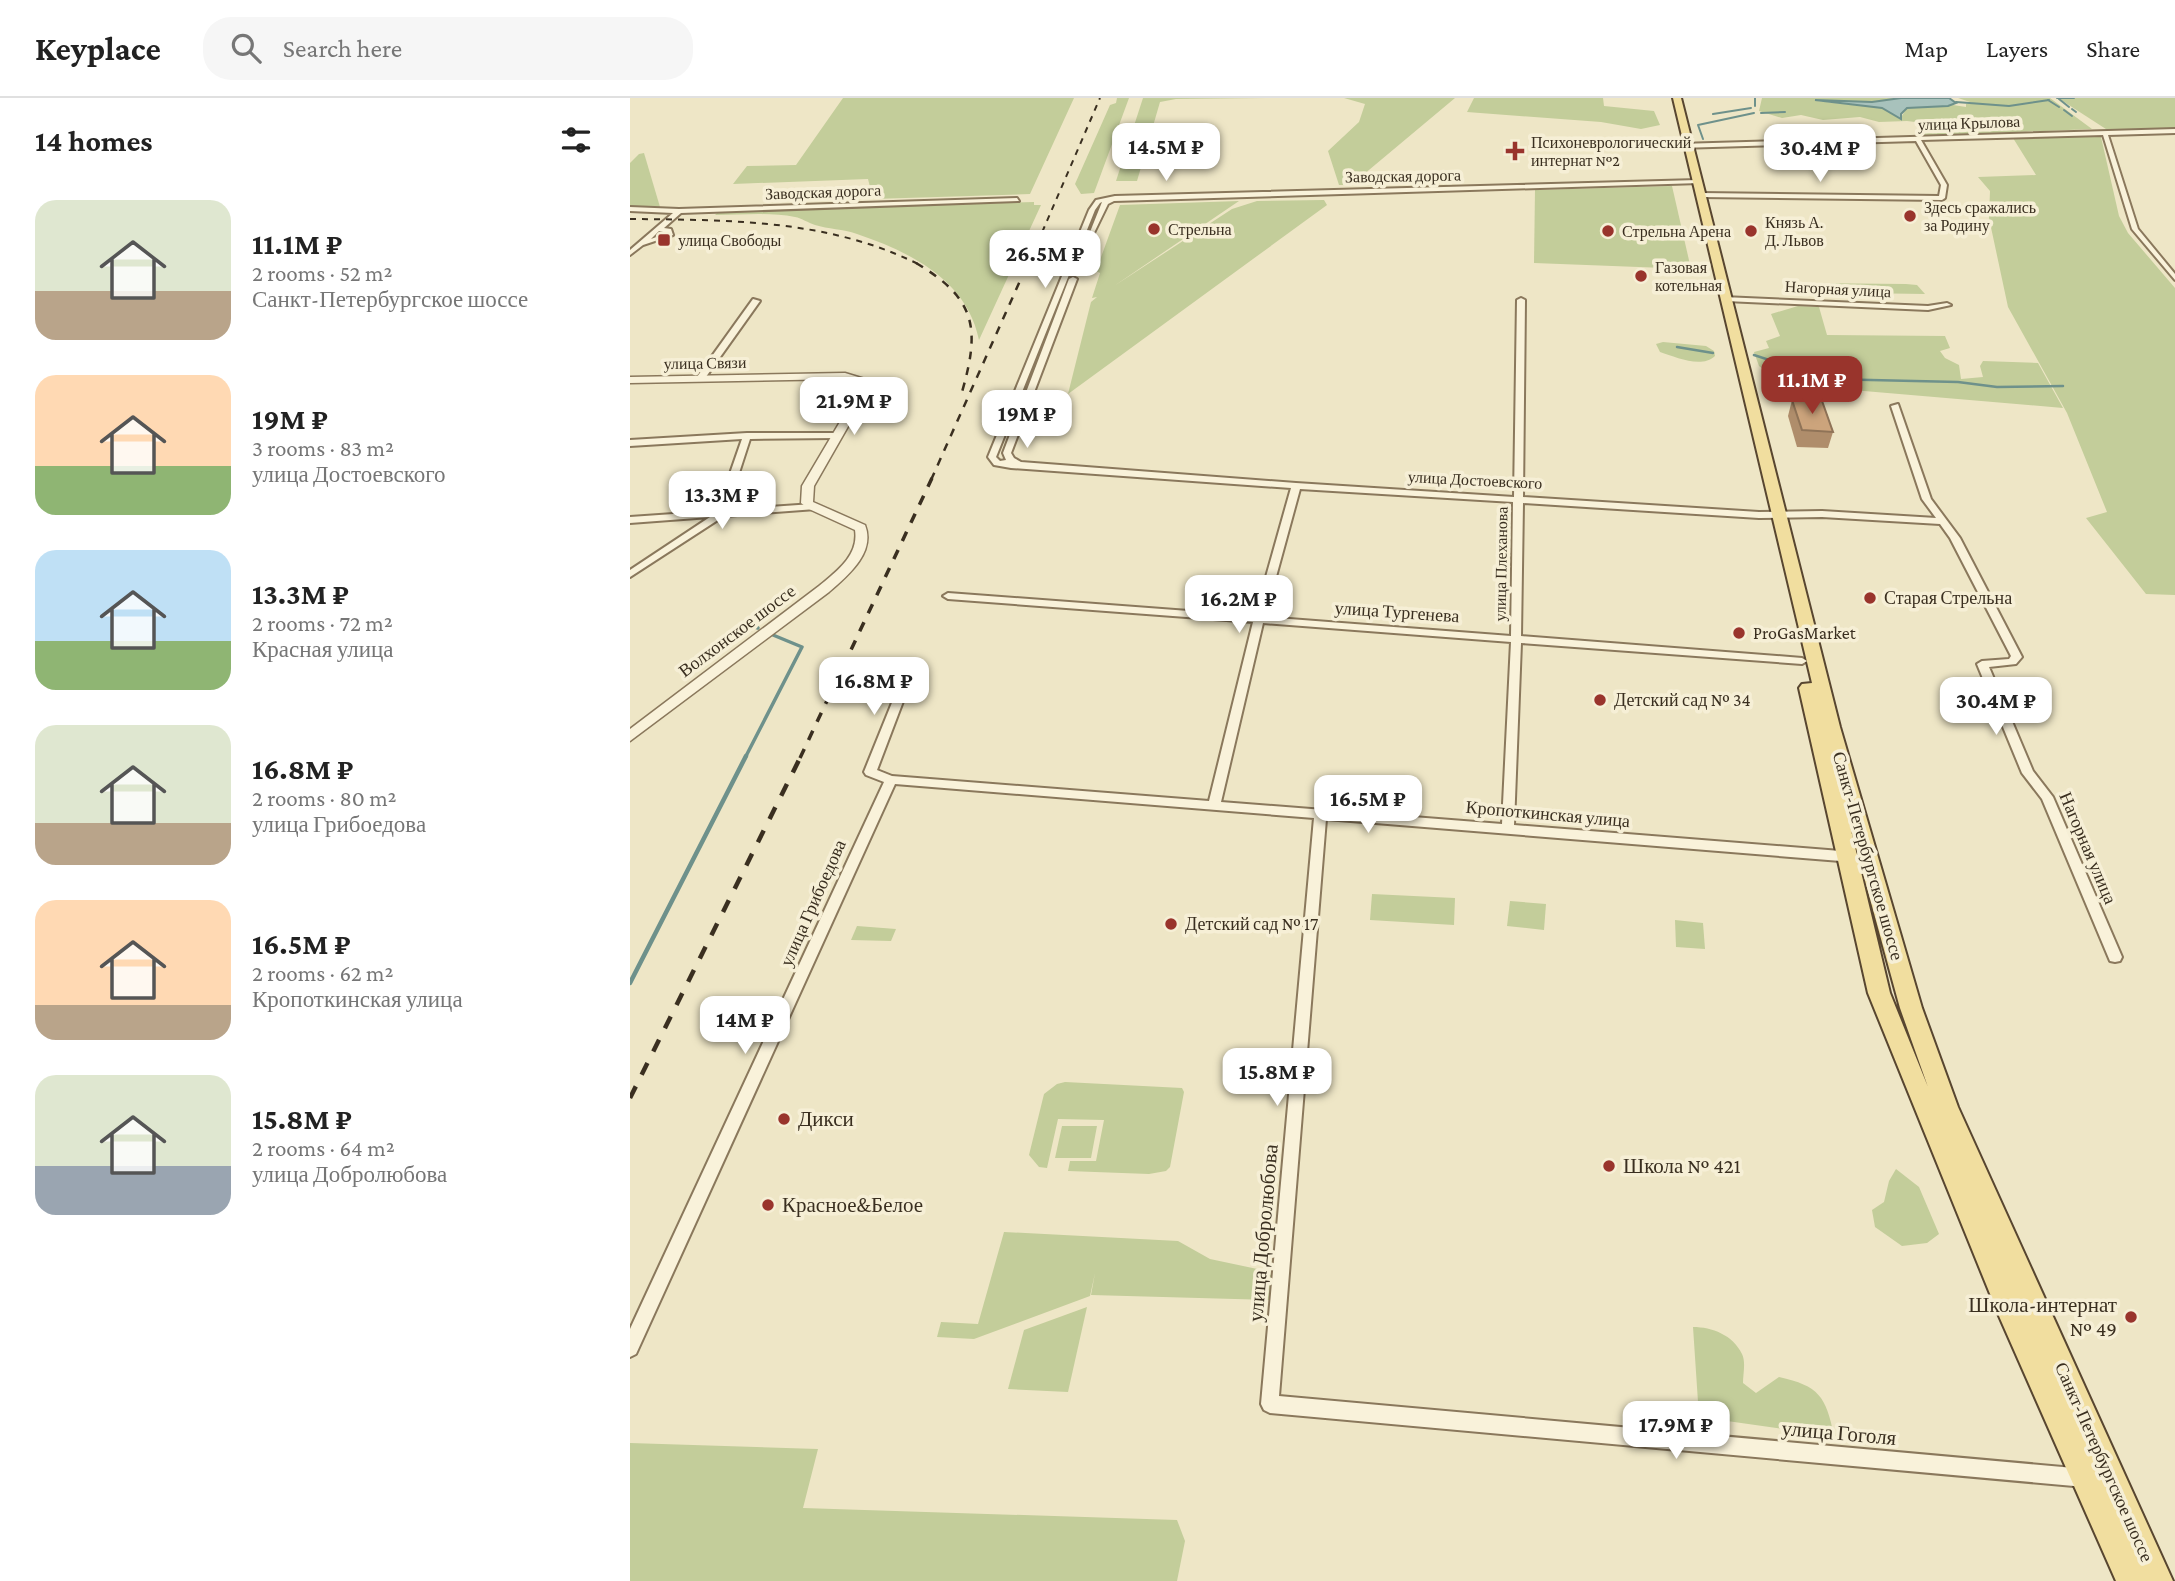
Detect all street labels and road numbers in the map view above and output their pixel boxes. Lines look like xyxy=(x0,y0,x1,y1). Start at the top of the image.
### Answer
street label: улица Крылова xyxy=(1918,113,2020,134)
street label: Заводская дорога xyxy=(1345,166,1461,187)
street label: Заводская дорога xyxy=(765,181,881,204)
street label: Нагорная улица xyxy=(1784,278,1892,301)
street label: улица Связи xyxy=(663,354,747,373)
street label: улица Достоевского xyxy=(1407,468,1543,493)
street label: улица Плеханова xyxy=(1491,506,1512,622)
street label: Волхонское шоссе xyxy=(675,581,799,681)
street label: улица Тургенева xyxy=(1334,598,1460,626)
street label: Санкт-Петербургское шоссе xyxy=(1829,749,1907,963)
street label: Нагорная улица xyxy=(2055,789,2121,907)
street label: Кропоткинская улица xyxy=(1465,797,1631,831)
street label: улица Грибоедова xyxy=(776,837,850,969)
street label: улица Добролюбова xyxy=(1243,1142,1283,1323)
street label: Санкт-Петербургское шоссе xyxy=(2051,1359,2157,1565)
street label: улица Гоголя xyxy=(1781,1416,1898,1450)

